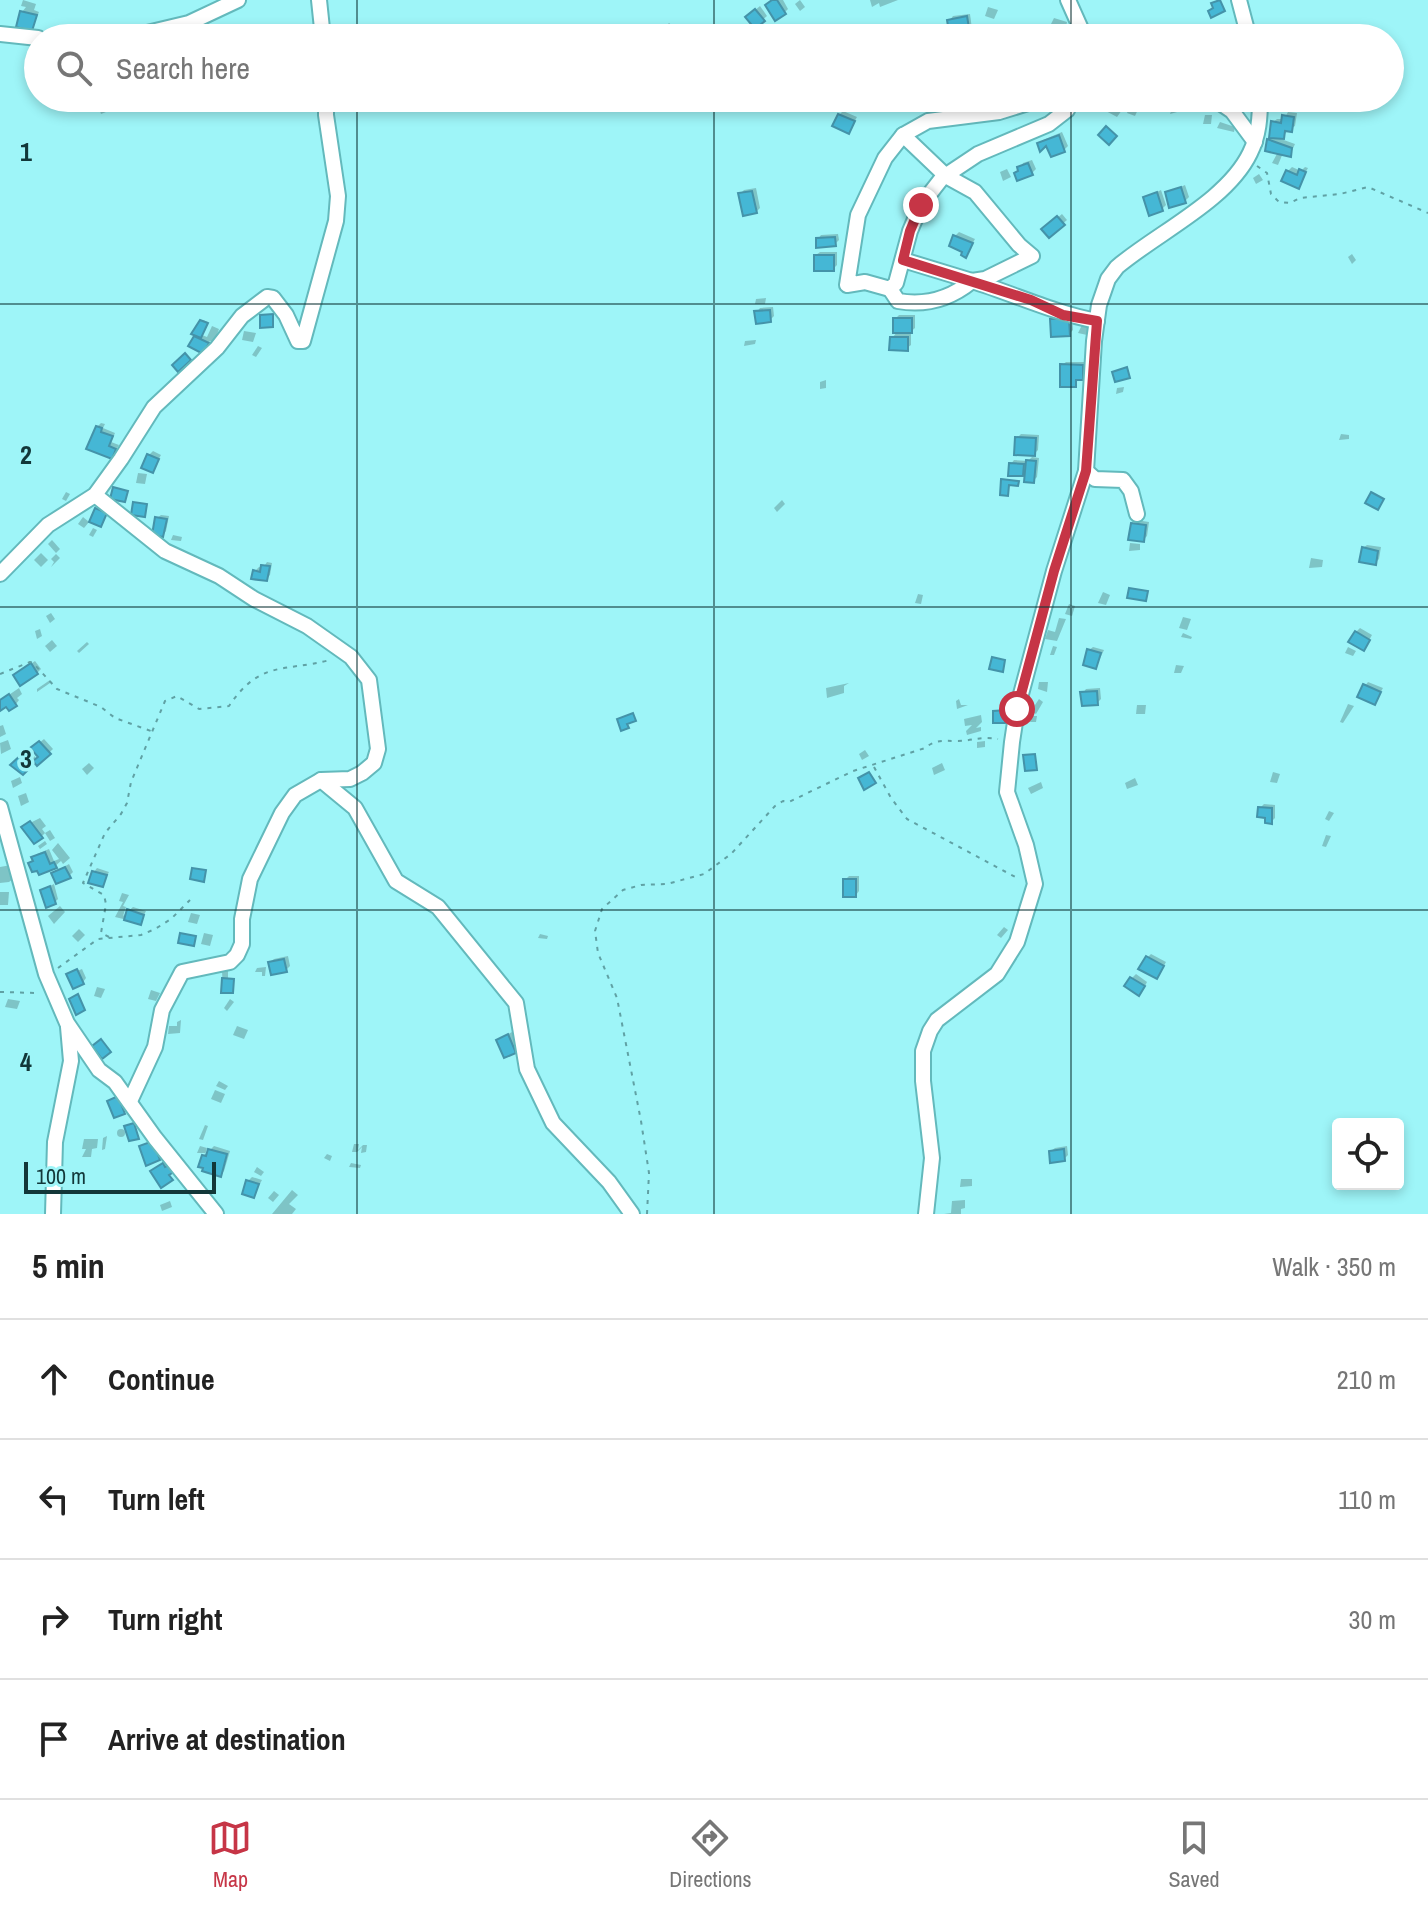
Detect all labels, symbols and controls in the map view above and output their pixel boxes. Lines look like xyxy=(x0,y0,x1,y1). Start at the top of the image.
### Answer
search box xyxy=(24,24,1404,112)
icon: search xyxy=(52,46,96,90)
text: Search here xyxy=(116,48,250,88)
text: 1 xyxy=(20,134,32,169)
route end xyxy=(903,187,939,223)
text: 2 xyxy=(20,437,32,472)
route start xyxy=(999,691,1035,727)
text: 3 xyxy=(20,741,32,776)
text: 4 xyxy=(20,1044,32,1079)
map controls xyxy=(1332,1118,1404,1190)
button: locate xyxy=(1332,1118,1404,1190)
scale bar xyxy=(24,1158,216,1194)
text: 100 m xyxy=(36,1161,86,1191)
text: 5 min xyxy=(32,1243,105,1289)
text: Walk · 350 m xyxy=(1272,1249,1396,1284)
icon: ahead xyxy=(32,1357,76,1401)
text: Continue xyxy=(108,1359,215,1399)
text: 210 m xyxy=(1337,1362,1396,1397)
icon: left xyxy=(32,1477,76,1521)
text: Turn left xyxy=(108,1479,205,1519)
text: 110 m xyxy=(1338,1482,1396,1517)
icon: right xyxy=(32,1597,76,1641)
text: Turn right xyxy=(108,1599,222,1639)
text: 30 m xyxy=(1349,1602,1396,1637)
icon: arrive xyxy=(32,1717,76,1761)
text: Arrive at destination xyxy=(108,1719,346,1759)
tab: Map xyxy=(208,1816,252,1894)
tab: Directions xyxy=(669,1816,752,1894)
tab: Saved xyxy=(1168,1816,1220,1894)

